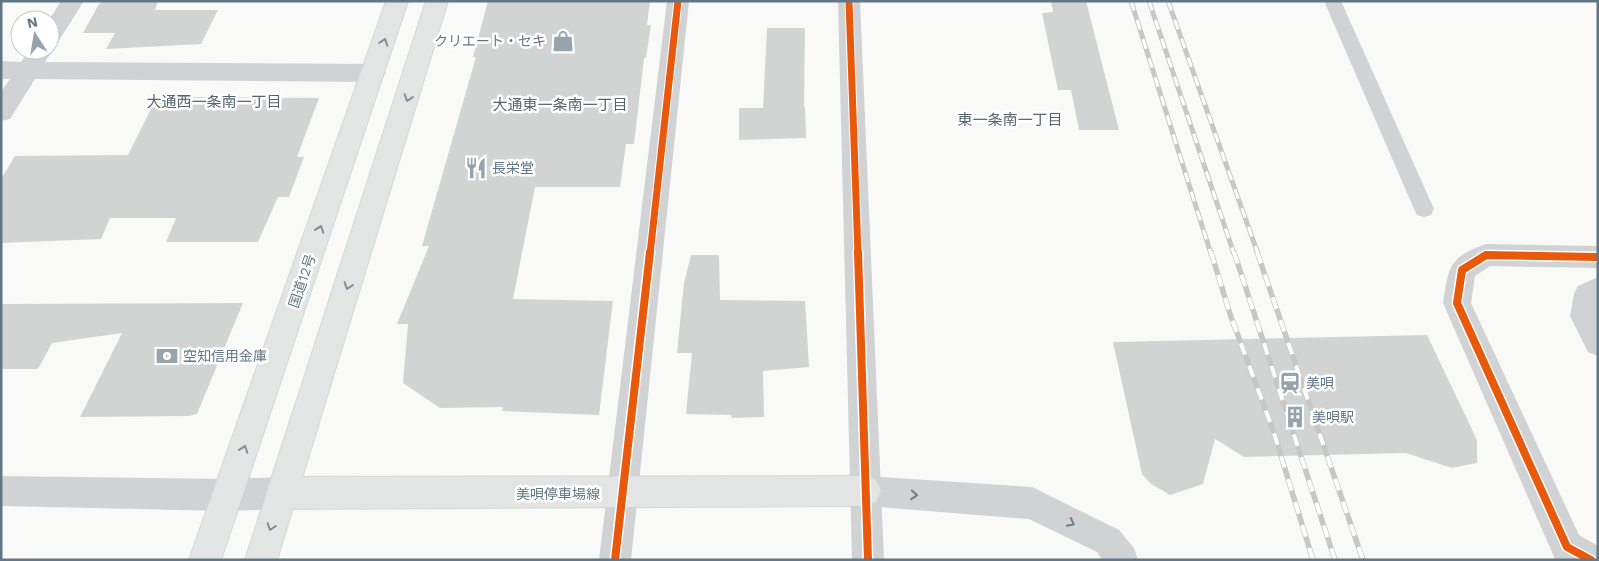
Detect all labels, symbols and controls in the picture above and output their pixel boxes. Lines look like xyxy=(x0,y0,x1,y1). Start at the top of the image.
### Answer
north arrow xyxy=(10,10,60,60)
text: N xyxy=(26,13,39,31)
shop icon: クリエート・セキ xyxy=(550,28,576,54)
place label: クリエート・セキ xyxy=(434,33,546,49)
one-way arrow xyxy=(378,39,388,47)
district label: 大通西一条南一丁目 xyxy=(146,93,282,111)
one-way arrow xyxy=(403,94,413,102)
district label: 大通東一条南一丁目 xyxy=(492,96,628,114)
district label: 東一条南一丁目 xyxy=(957,111,1063,129)
restaurant icon: 長栄堂 xyxy=(463,155,489,181)
place label: 長栄堂 xyxy=(492,160,534,176)
one-way arrow xyxy=(314,226,324,234)
street label: 国道12号 xyxy=(285,252,319,310)
one-way arrow xyxy=(343,282,353,290)
bank icon: 空知信用金庫 xyxy=(154,343,180,369)
place label: 空知信用金庫 xyxy=(183,348,267,364)
station icon: 美唄 xyxy=(1277,370,1303,396)
place label: 美唄 xyxy=(1306,375,1334,391)
building icon: 美唄駅 xyxy=(1282,404,1308,430)
place label: 美唄駅 xyxy=(1312,409,1354,425)
one-way arrow xyxy=(238,445,248,454)
street label: 美唄停車場線 xyxy=(516,486,600,502)
one-way arrow xyxy=(910,489,918,500)
one-way arrow xyxy=(1066,517,1075,527)
one-way arrow xyxy=(267,522,277,530)

